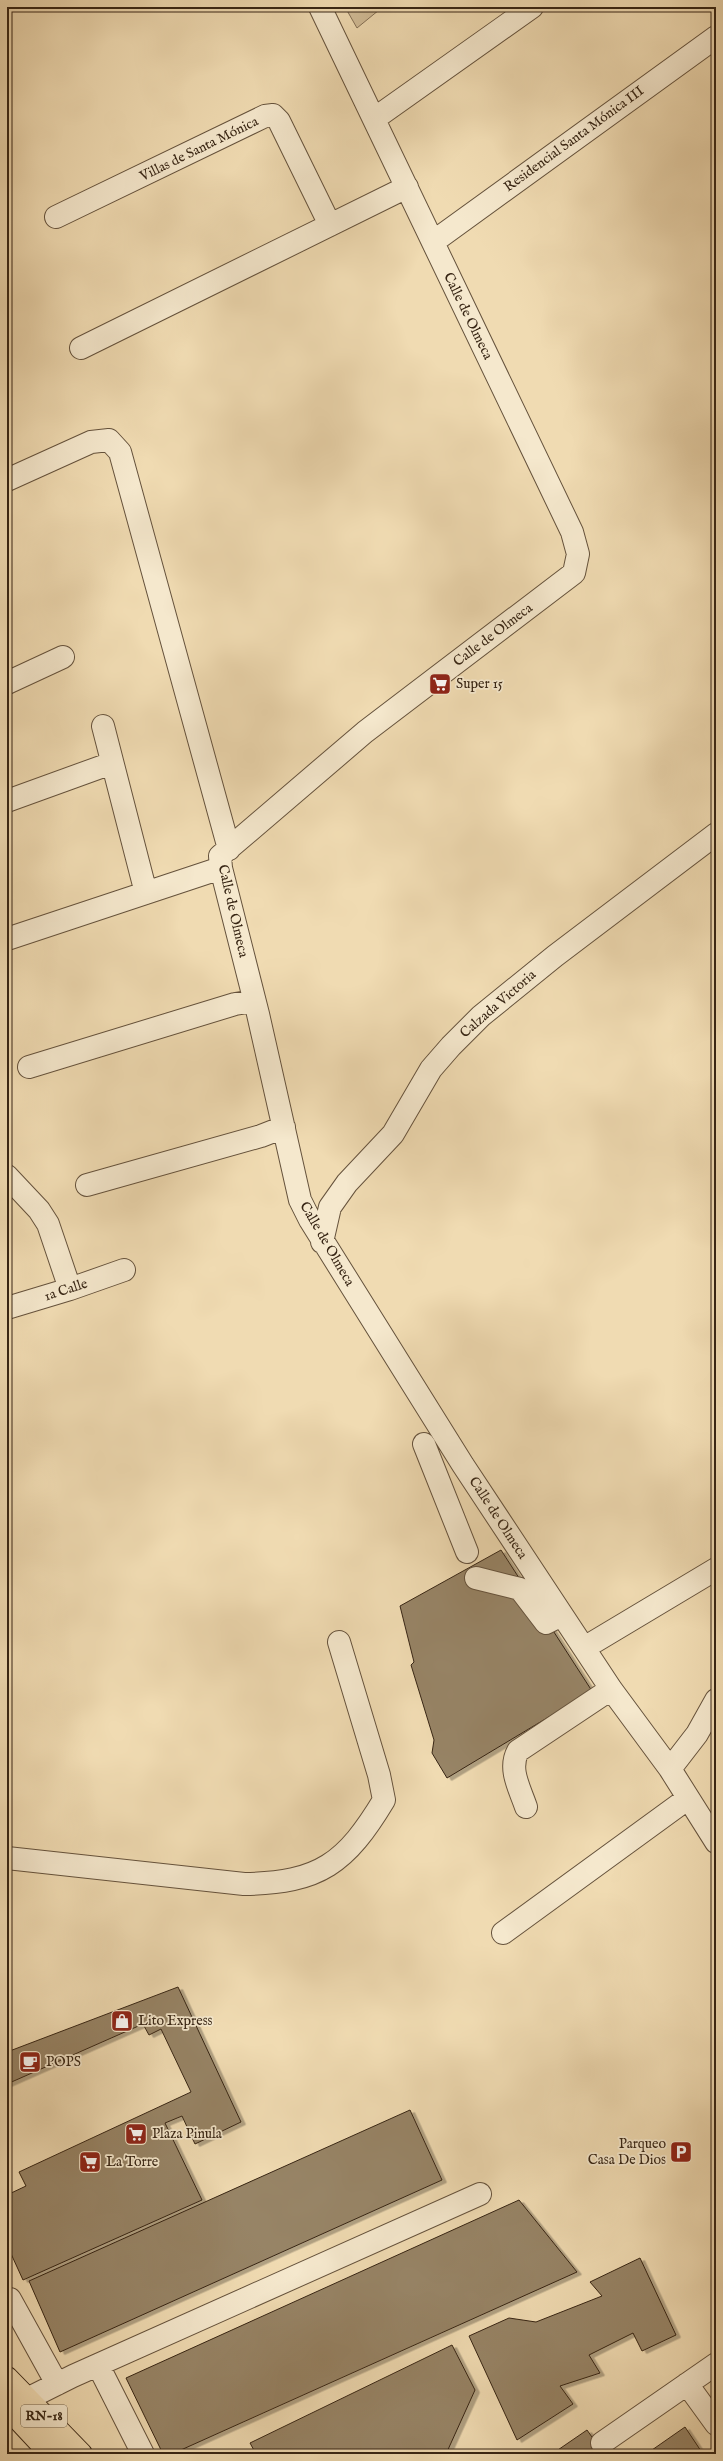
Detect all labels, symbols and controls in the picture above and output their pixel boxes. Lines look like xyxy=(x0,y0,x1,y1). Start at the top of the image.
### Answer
street label: Residencial Santa Mónica III xyxy=(500,82,648,196)
street label: Villas de Santa Mónica xyxy=(136,112,262,186)
street label: Calle de Olmeca xyxy=(439,269,497,363)
street label: Calle de Olmeca xyxy=(450,599,537,671)
supermarket icon: Super 15 xyxy=(427,671,453,697)
place label: Super 15 xyxy=(456,675,503,693)
street label: Calle de Olmeca xyxy=(214,863,253,960)
street label: Calzada Victoria xyxy=(456,965,540,1042)
street label: Calle de Olmeca xyxy=(296,1198,359,1290)
street label: 1a Calle xyxy=(42,1274,90,1305)
street label: Calle de Olmeca xyxy=(465,1473,532,1563)
shop icon: Lito Express xyxy=(109,2008,135,2034)
place label: Lito Express xyxy=(138,2012,213,2030)
cafe icon: POPS xyxy=(17,2049,43,2075)
place label: POPS xyxy=(46,2053,81,2071)
supermarket icon: Plaza Pinula xyxy=(123,2121,149,2147)
place label: Plaza Pinula xyxy=(152,2125,223,2143)
place label: Parqueo Casa De Dios xyxy=(588,2135,666,2169)
parking icon: Parqueo Casa De Dios xyxy=(668,2139,694,2165)
supermarket icon: La Torre xyxy=(77,2149,103,2175)
place label: La Torre xyxy=(106,2153,159,2171)
road number: RN-18 xyxy=(21,2405,67,2427)

